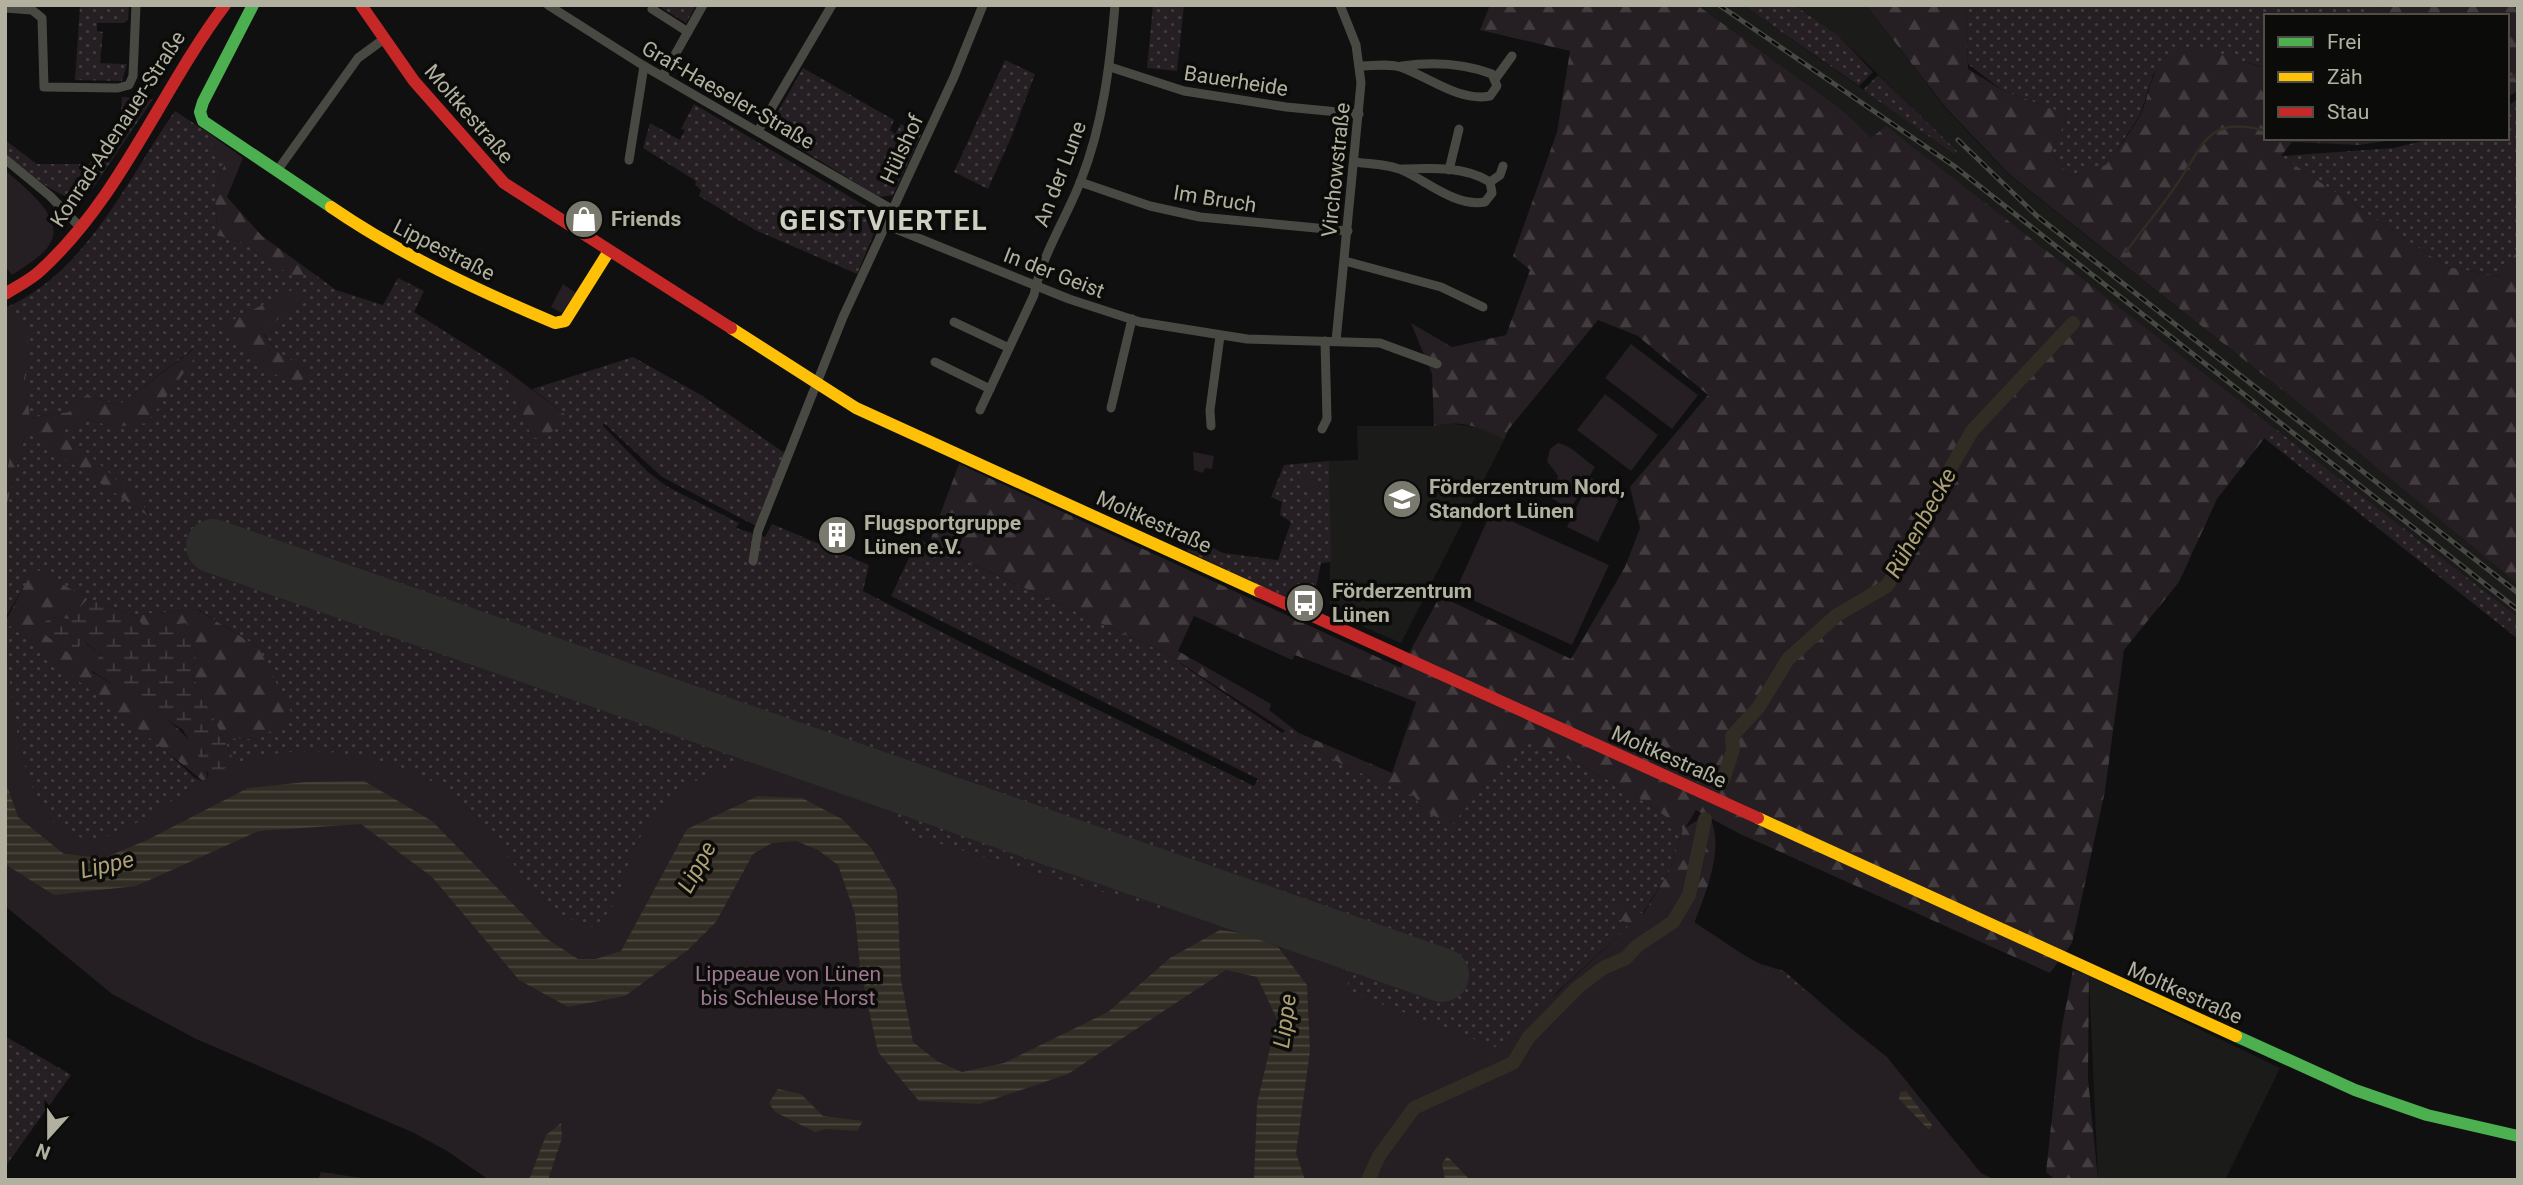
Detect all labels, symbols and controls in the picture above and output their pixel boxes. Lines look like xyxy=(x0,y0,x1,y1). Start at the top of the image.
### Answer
legend xyxy=(2264,14,2509,140)
street label: Konrad-Adenauer-Straße xyxy=(46,27,190,231)
text: Frei xyxy=(2327,30,2362,54)
street label: Graf-Haeseler-Straße xyxy=(637,36,819,154)
street label: Moltkestraße xyxy=(419,60,519,168)
street label: Bauerheide xyxy=(1182,61,1290,101)
text: Zäh xyxy=(2327,65,2363,89)
text: Stau xyxy=(2327,100,2369,124)
street label: Virchowstraße xyxy=(1317,102,1355,238)
street label: Hülshof xyxy=(876,110,929,187)
street label: An der Lune xyxy=(1029,118,1091,230)
street label: Im Bruch xyxy=(1172,181,1258,217)
shop icon: Friends xyxy=(563,198,605,240)
district label: GEISTVIERTEL xyxy=(779,204,989,237)
place label: Friends xyxy=(611,207,681,231)
street label: Lippestraße xyxy=(389,214,499,286)
street label: In der Geist xyxy=(1000,243,1108,303)
water label: Rühenbecke xyxy=(1880,463,1962,583)
place label: Förderzentrum Nord, Standort Lünen xyxy=(1429,475,1625,523)
school or university icon: Förderzentrum Nord, Standort Lünen xyxy=(1381,478,1423,520)
street label: Moltkestraße xyxy=(1093,486,1215,558)
place label: Flugsportgruppe Lünen e.V. xyxy=(864,511,1021,559)
building icon: Flugsportgruppe Lünen e.V. xyxy=(816,514,858,556)
place label: Förderzentrum Lünen xyxy=(1332,579,1472,627)
bus stop icon: Förderzentrum Lünen xyxy=(1284,582,1326,624)
street label: Moltkestraße xyxy=(1608,721,1730,793)
water label: Lippe xyxy=(672,837,722,897)
water label: Lippe xyxy=(77,846,137,884)
street label: Moltkestraße xyxy=(2124,957,2246,1029)
park label: Lippeaue von Lünen bis Schleuse Horst xyxy=(695,962,881,1010)
water label: Lippe xyxy=(1268,992,1302,1050)
north arrow xyxy=(14,1101,84,1171)
text: N xyxy=(33,1138,53,1165)

